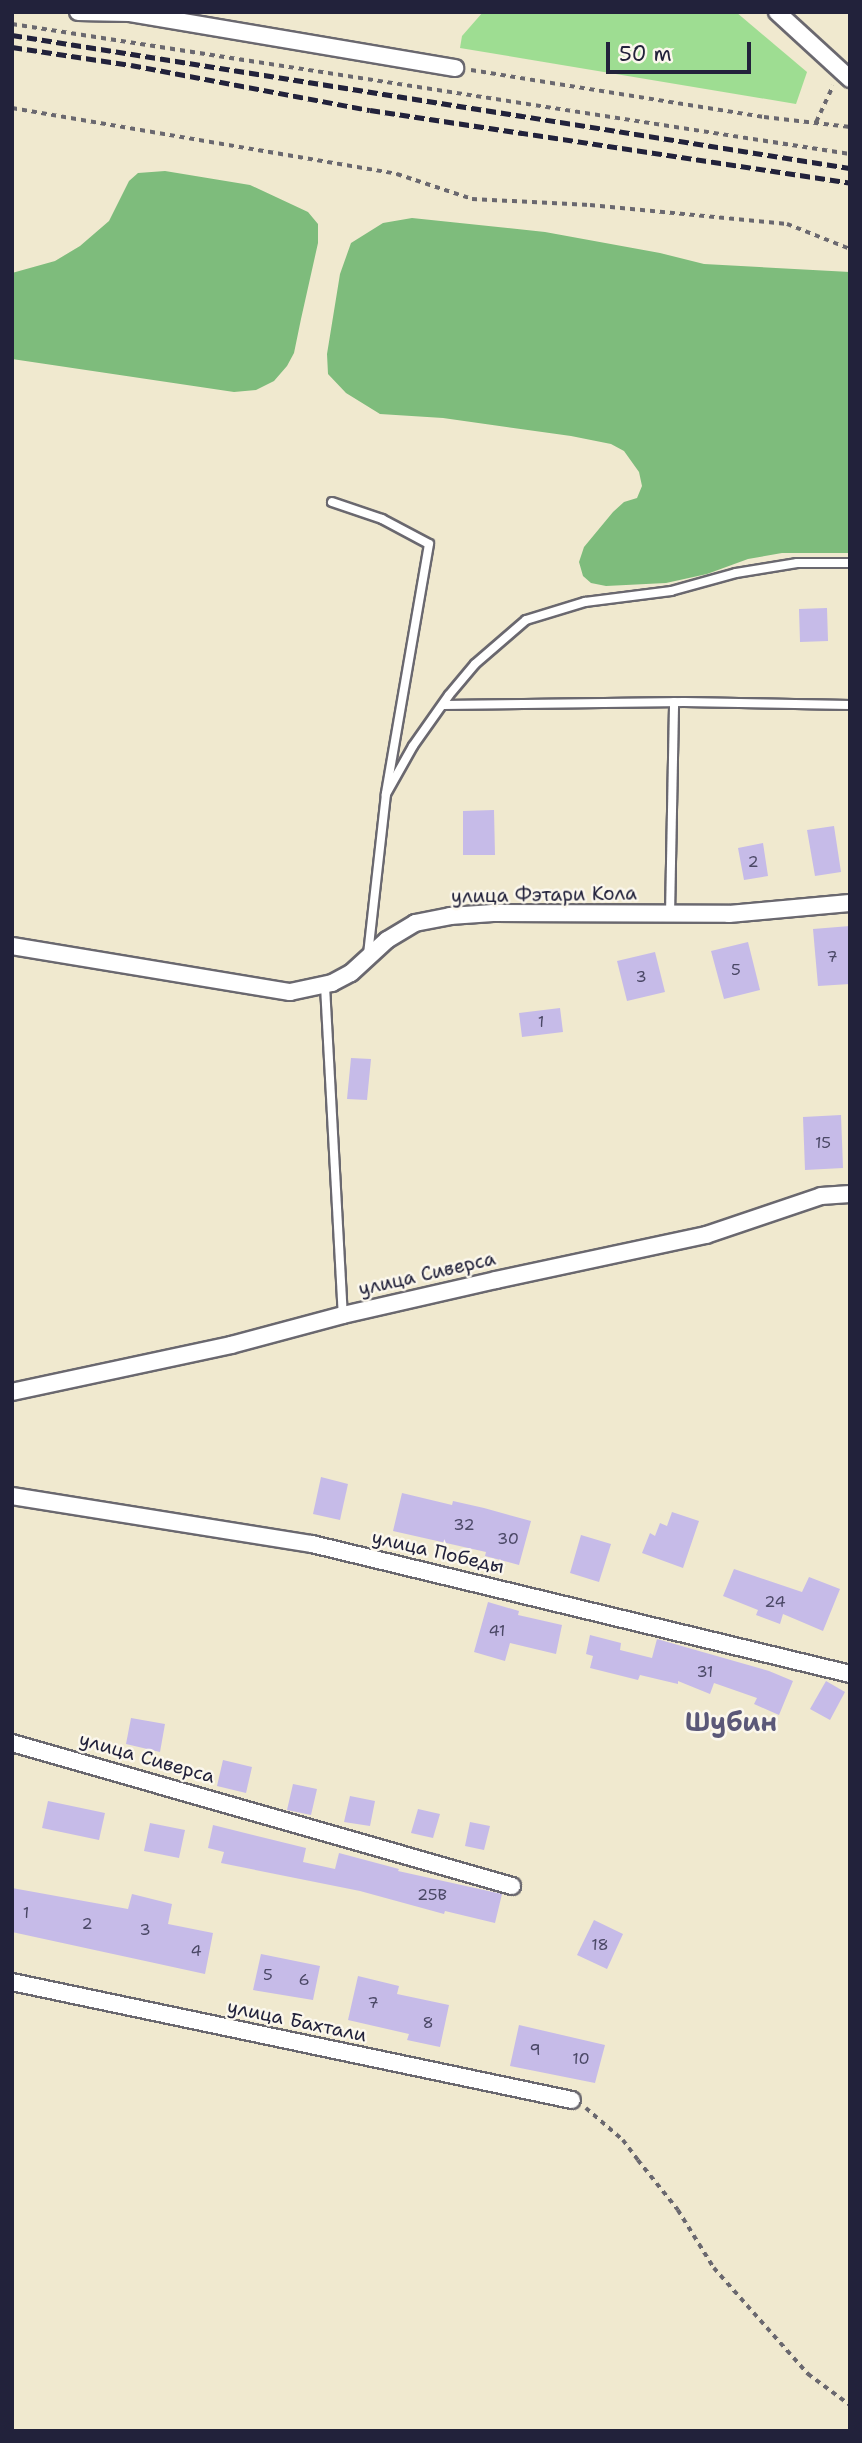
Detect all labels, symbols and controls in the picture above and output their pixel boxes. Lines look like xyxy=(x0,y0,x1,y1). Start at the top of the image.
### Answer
scale bar xyxy=(610,28,755,72)
text: 50 m xyxy=(619,40,672,68)
house number: 2 xyxy=(747,852,759,872)
street label: улица Фэтари Кола xyxy=(451,882,637,908)
house number: 7 xyxy=(826,947,838,967)
house number: 5 xyxy=(731,960,741,980)
house number: 3 xyxy=(635,967,647,987)
house number: 1 xyxy=(538,1012,544,1032)
house number: 15 xyxy=(815,1133,831,1153)
street label: улица Сиверса xyxy=(356,1247,498,1301)
house number: 32 xyxy=(453,1515,475,1535)
street label: улица Победы xyxy=(370,1526,506,1578)
house number: 30 xyxy=(497,1529,519,1549)
house number: 24 xyxy=(764,1592,786,1612)
house number: 41 xyxy=(488,1621,506,1641)
house number: 31 xyxy=(696,1662,714,1682)
district label: Шубин xyxy=(685,1706,777,1738)
street label: улица Сиверса xyxy=(77,1728,217,1788)
house number: 25В xyxy=(417,1885,447,1905)
house number: 1 xyxy=(23,1903,29,1923)
house number: 2 xyxy=(81,1914,93,1934)
house number: 3 xyxy=(139,1920,151,1940)
house number: 18 xyxy=(591,1935,609,1955)
house number: 4 xyxy=(190,1941,202,1961)
house number: 5 xyxy=(263,1965,273,1985)
house number: 6 xyxy=(298,1970,310,1990)
house number: 7 xyxy=(367,1993,379,2013)
street label: улица Бахтали xyxy=(225,1995,369,2047)
house number: 8 xyxy=(422,2013,434,2033)
house number: 9 xyxy=(529,2040,541,2060)
house number: 10 xyxy=(572,2049,590,2069)

